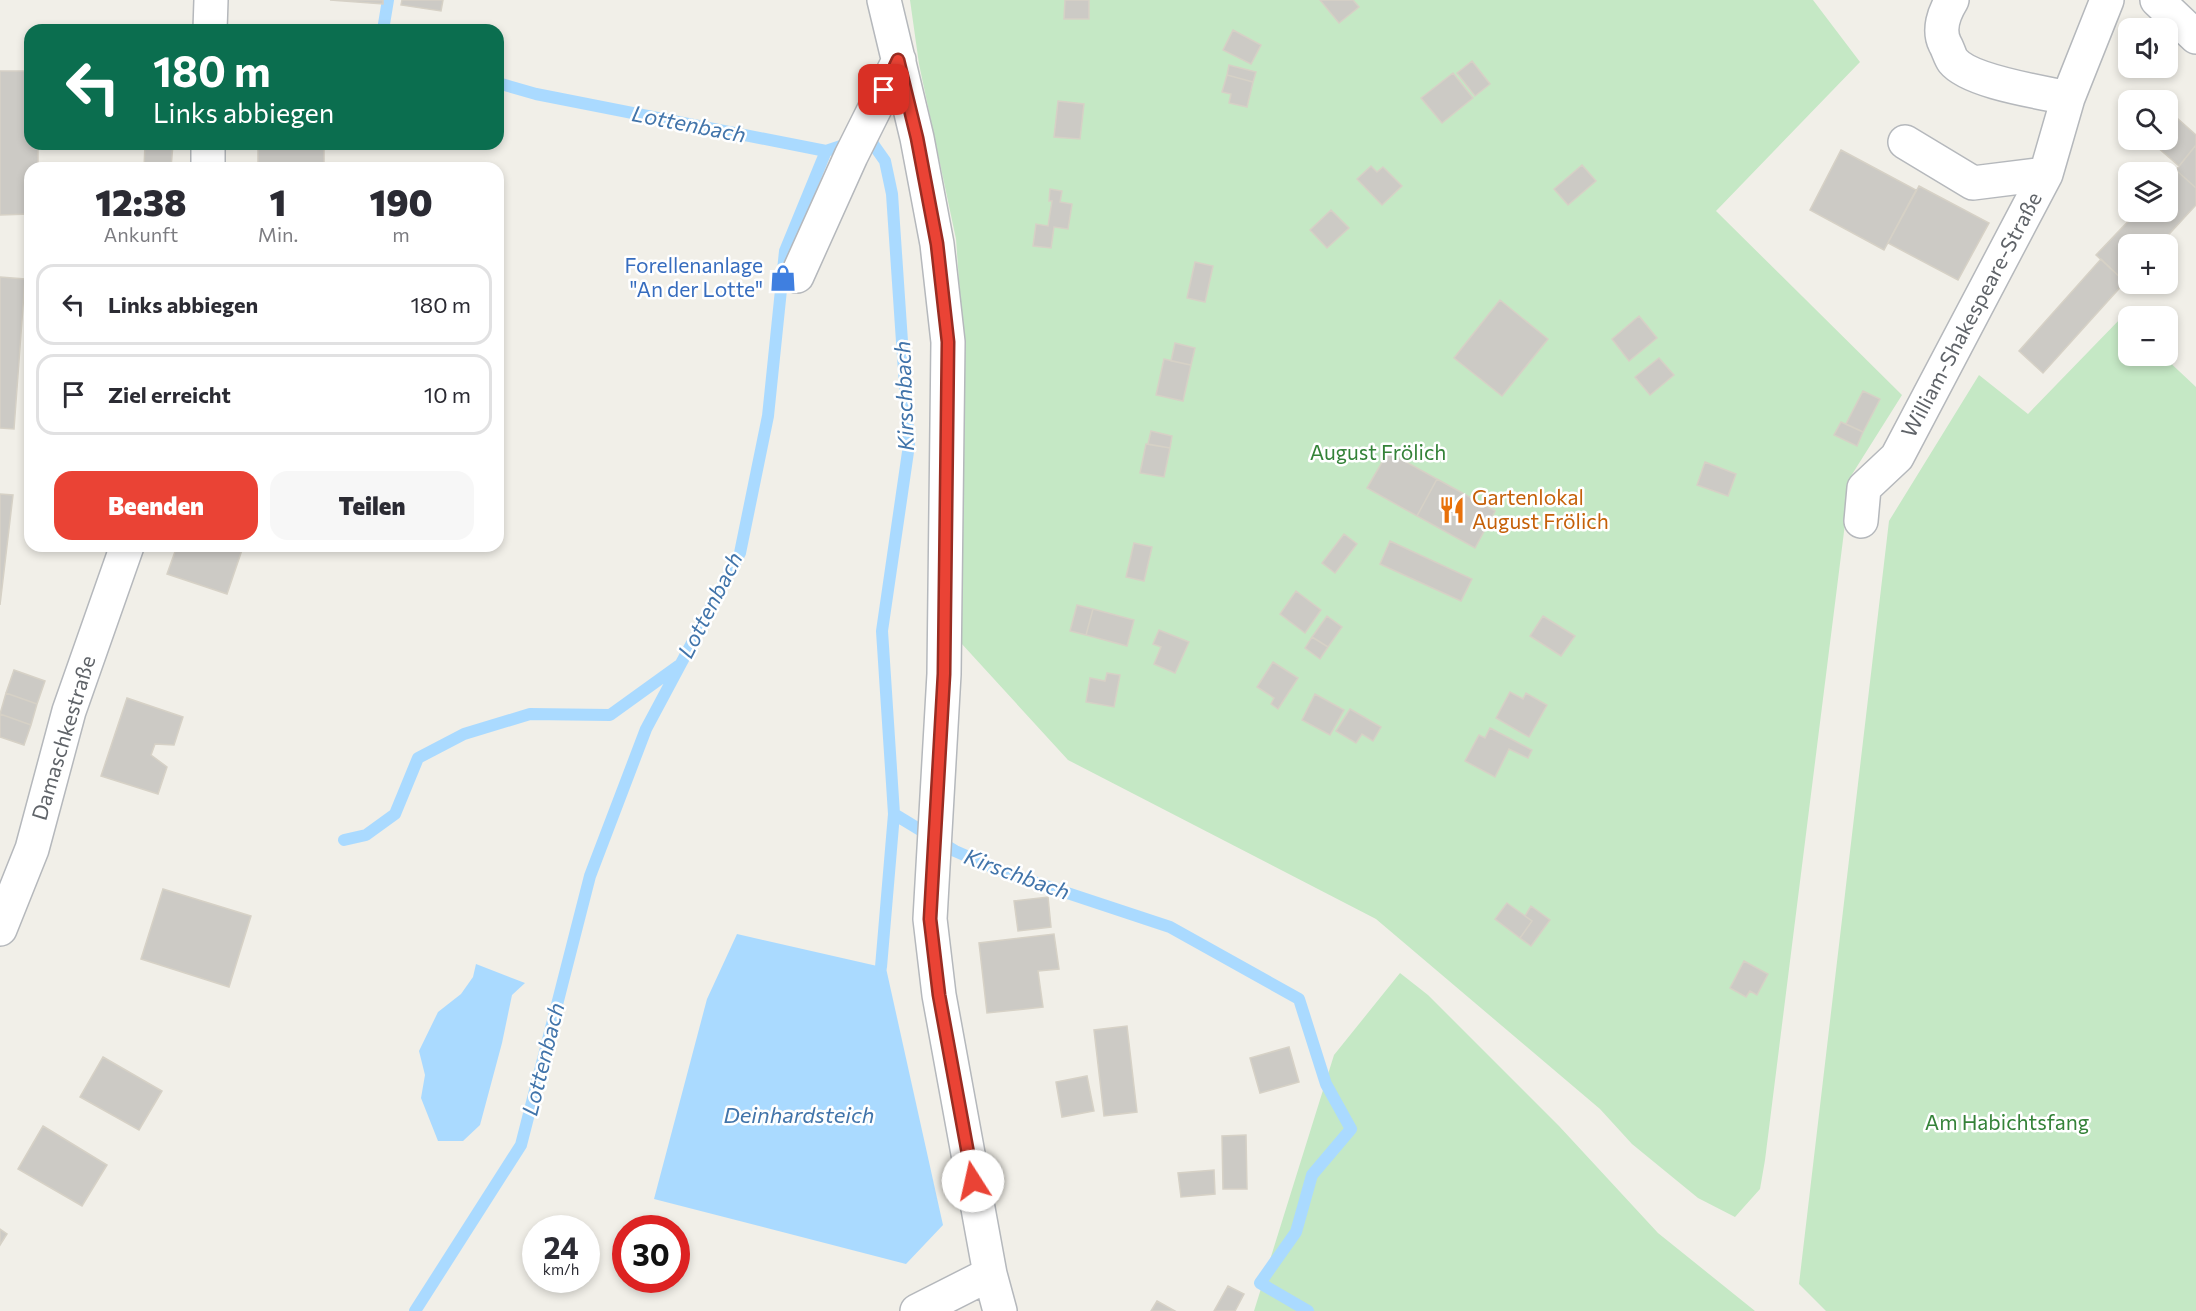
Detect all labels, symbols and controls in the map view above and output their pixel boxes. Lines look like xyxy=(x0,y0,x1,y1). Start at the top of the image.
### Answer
map controls xyxy=(2118,18,2178,366)
button: sound xyxy=(2118,18,2178,78)
text: 180 m xyxy=(153,44,271,96)
icon: left xyxy=(54,48,132,126)
pin xyxy=(858,64,909,115)
icon: arrive xyxy=(867,73,900,106)
button: search xyxy=(2118,90,2178,150)
text: Links abbiegen xyxy=(153,96,334,129)
water label: Lottenbach xyxy=(630,99,748,148)
button: layers xyxy=(2118,162,2178,222)
text: 12:38 xyxy=(95,179,187,223)
text: 1 xyxy=(270,179,286,223)
text: 190 xyxy=(369,179,433,223)
street label: William-Shakespeare-Straße xyxy=(1895,187,2046,441)
text: Ankunft xyxy=(103,222,178,246)
text: Min. xyxy=(258,222,298,246)
text: m xyxy=(392,222,410,246)
button: + xyxy=(2118,234,2178,294)
place label: Forellenanlage "An der Lotte" xyxy=(624,252,763,301)
shop icon: Forellenanlage "An der Lotte" xyxy=(768,263,798,293)
icon: left xyxy=(57,288,90,321)
text: Links abbiegen xyxy=(108,291,258,318)
text: 180 m xyxy=(410,291,471,318)
button: − xyxy=(2118,306,2178,366)
water label: Kirschbach xyxy=(888,340,919,452)
icon: arrive xyxy=(57,378,90,411)
text: Ziel erreicht xyxy=(108,381,231,408)
text: 10 m xyxy=(424,381,471,408)
park label: August Frölich xyxy=(1310,439,1446,464)
button: Beenden xyxy=(54,471,258,540)
button: Teilen xyxy=(270,471,474,540)
place label: Gartenlokal August Frölich xyxy=(1472,484,1609,533)
restaurant icon: Gartenlokal August Frölich xyxy=(1437,495,1467,525)
water label: Lottenbach xyxy=(671,547,748,662)
street label: Damaschkestraße xyxy=(26,652,99,823)
water label: Kirschbach xyxy=(961,842,1074,905)
water label: Lottenbach xyxy=(515,1000,570,1118)
water label: Deinhardsteich xyxy=(724,1101,874,1128)
park label: Am Habichtsfang xyxy=(1925,1109,2089,1134)
position arrow xyxy=(941,1149,1005,1213)
speed limit sign: 30 xyxy=(612,1215,690,1293)
text: 24 xyxy=(543,1228,579,1265)
text: km/h xyxy=(543,1260,579,1278)

